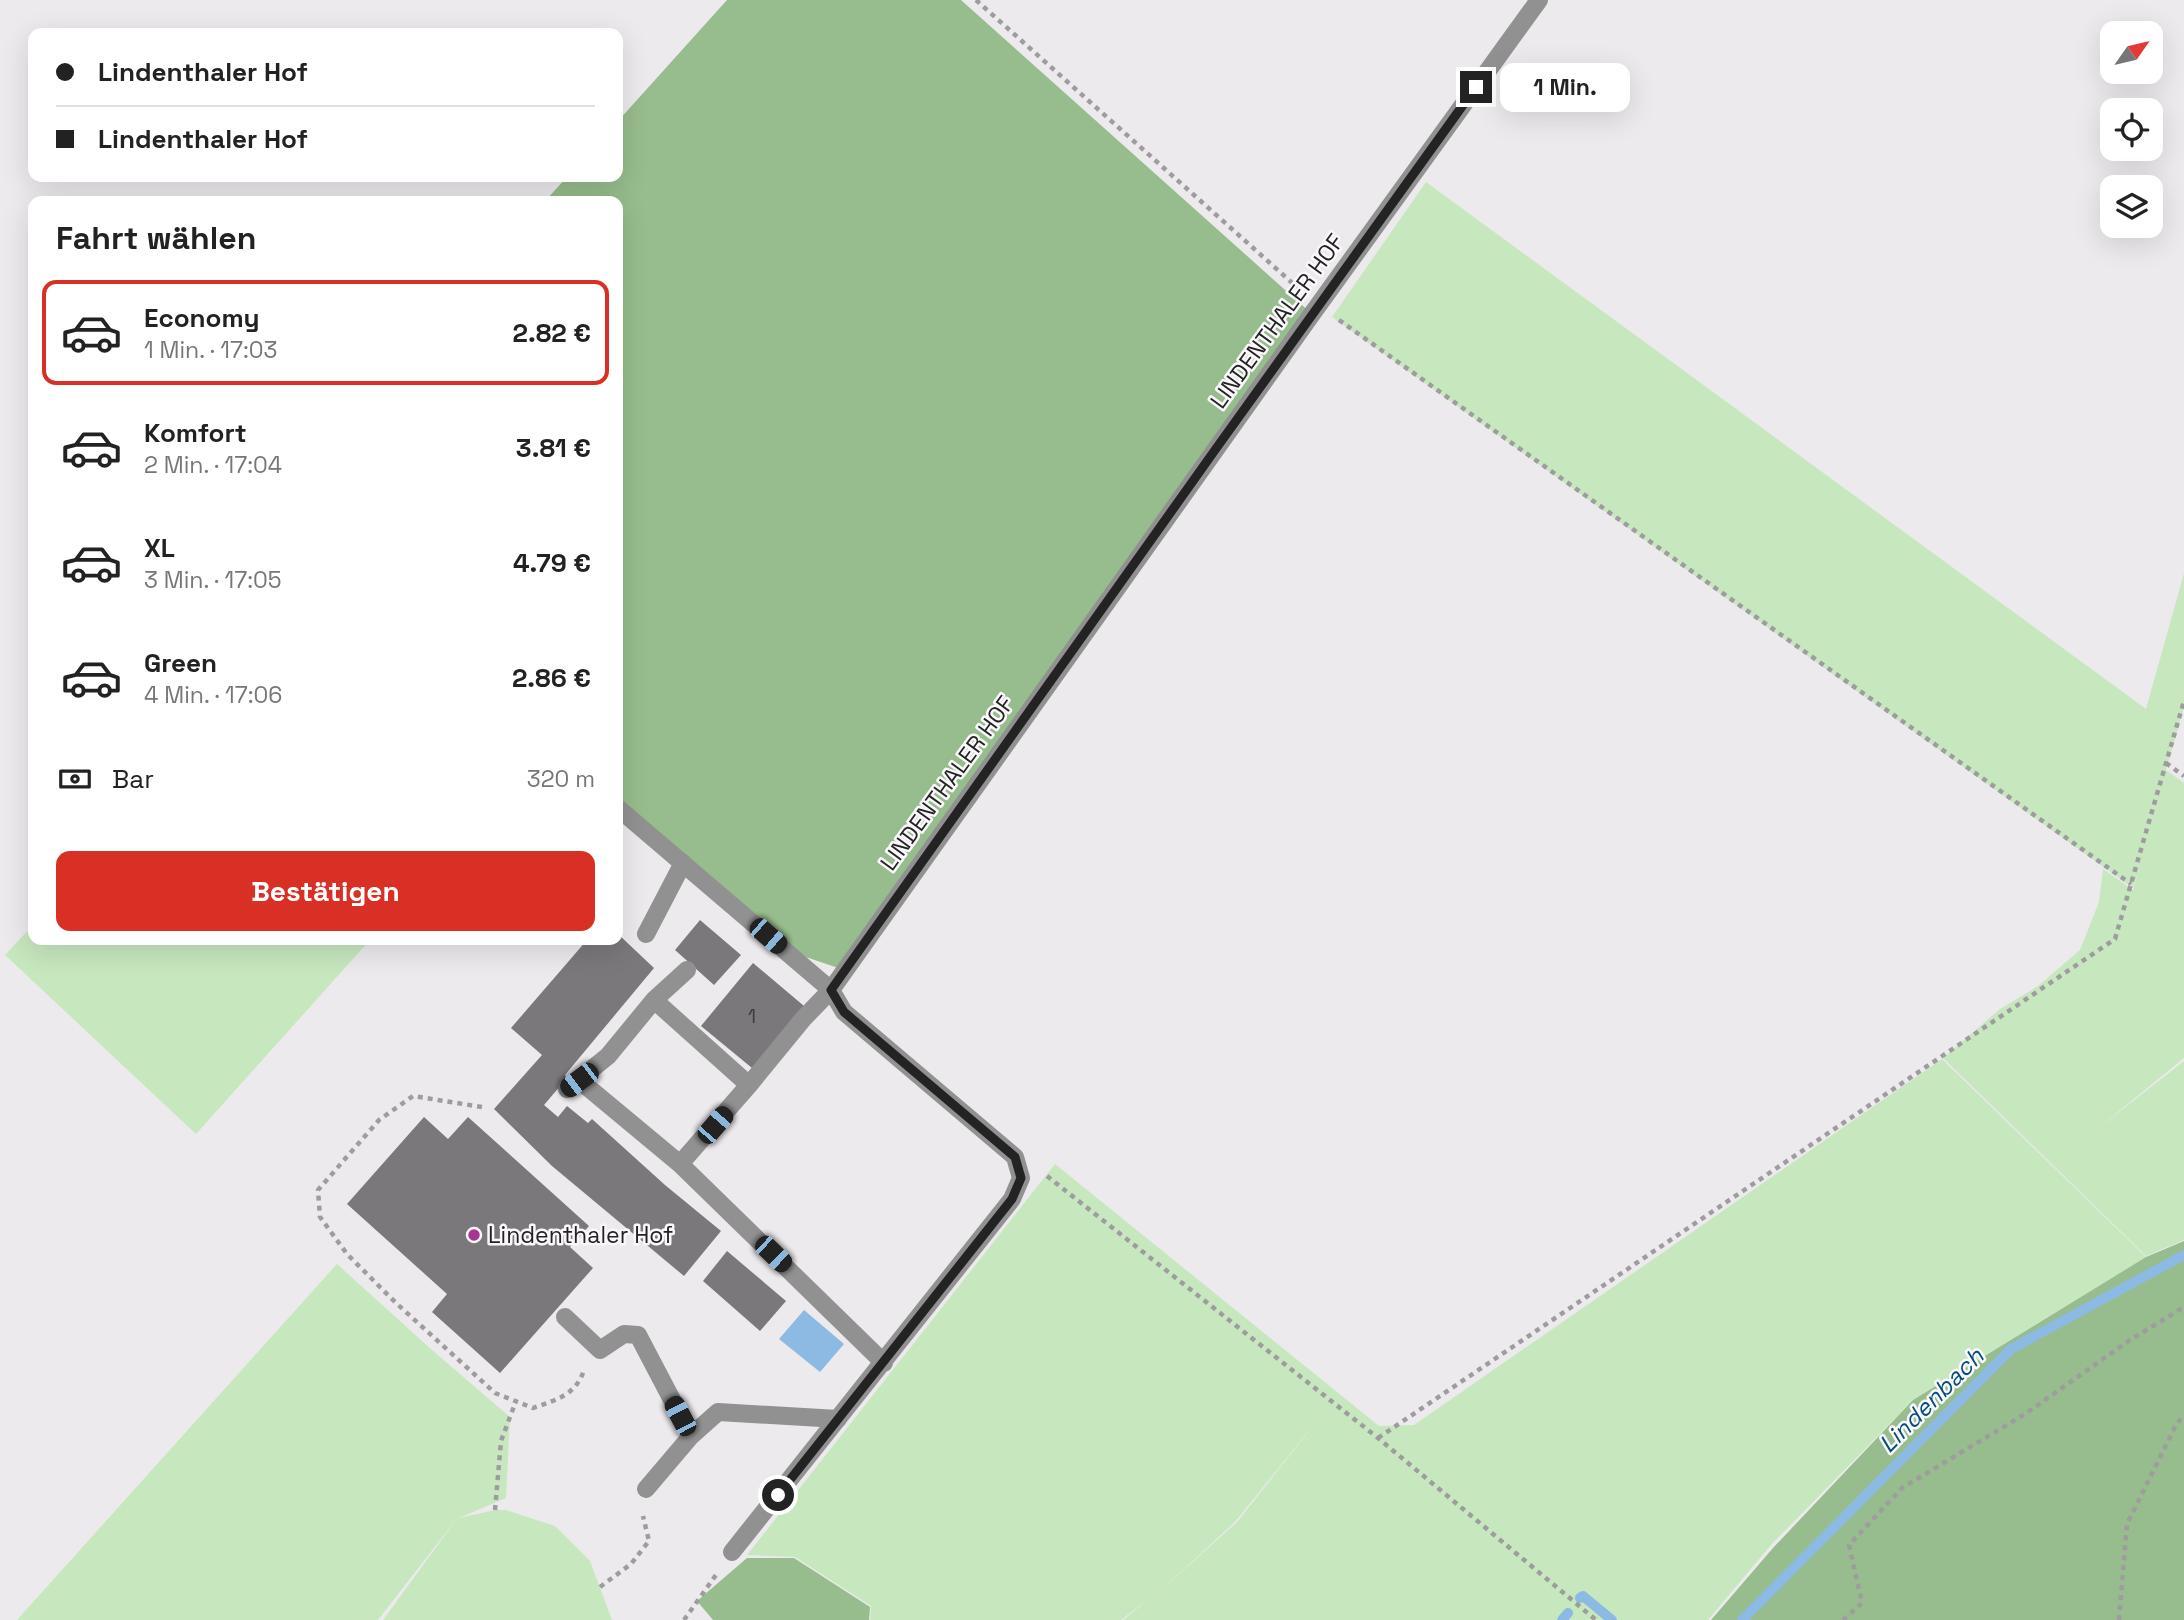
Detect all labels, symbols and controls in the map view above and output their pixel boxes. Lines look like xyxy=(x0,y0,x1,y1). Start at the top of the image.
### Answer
north arrow xyxy=(2100,21,2163,84)
map controls xyxy=(2100,21,2163,238)
text: Lindenthaler Hof xyxy=(98,55,308,89)
callout: 1 Min. xyxy=(1500,62,1630,112)
route end xyxy=(1460,71,1492,103)
text: 1 Min. xyxy=(1533,72,1597,102)
button: locate xyxy=(2100,98,2163,161)
text: Lindenthaler Hof xyxy=(98,122,308,156)
button: layers xyxy=(2100,175,2163,238)
text: Fahrt wählen xyxy=(56,218,256,258)
street label: LINDENTHALER HOF xyxy=(1203,228,1351,414)
icon: car xyxy=(60,301,123,364)
text: Economy xyxy=(144,301,260,335)
text: 2.82 € xyxy=(513,316,591,350)
text: 1 Min. · 17:03 xyxy=(144,335,277,365)
icon: car xyxy=(60,416,123,479)
text: Komfort xyxy=(144,416,247,450)
text: 3.81 € xyxy=(516,431,591,465)
text: 2 Min. · 17:04 xyxy=(144,450,282,480)
icon: car xyxy=(60,531,123,594)
text: XL xyxy=(144,531,175,565)
text: 4.79 € xyxy=(513,546,591,580)
text: 3 Min. · 17:05 xyxy=(144,565,282,595)
icon: car xyxy=(60,646,123,709)
text: Green xyxy=(144,646,217,680)
text: 2.86 € xyxy=(512,661,591,695)
text: 4 Min. · 17:06 xyxy=(144,680,282,710)
street label: LINDENTHALER HOF xyxy=(873,690,1021,876)
icon: cash xyxy=(56,760,94,798)
text: Bar xyxy=(112,762,154,796)
text: 320 m xyxy=(527,764,595,794)
button: Bestätigen xyxy=(56,851,595,931)
car xyxy=(746,914,791,958)
house number: 1 xyxy=(748,1004,756,1029)
car xyxy=(556,1059,603,1101)
car xyxy=(694,1102,737,1148)
place label: Lindenthaler Hof xyxy=(488,1220,673,1250)
marker: Lindenthaler Hof xyxy=(466,1227,482,1243)
car xyxy=(751,1232,796,1276)
water label: Lindenbach xyxy=(1872,1340,1991,1459)
car xyxy=(661,1393,700,1439)
route start xyxy=(762,1479,794,1511)

